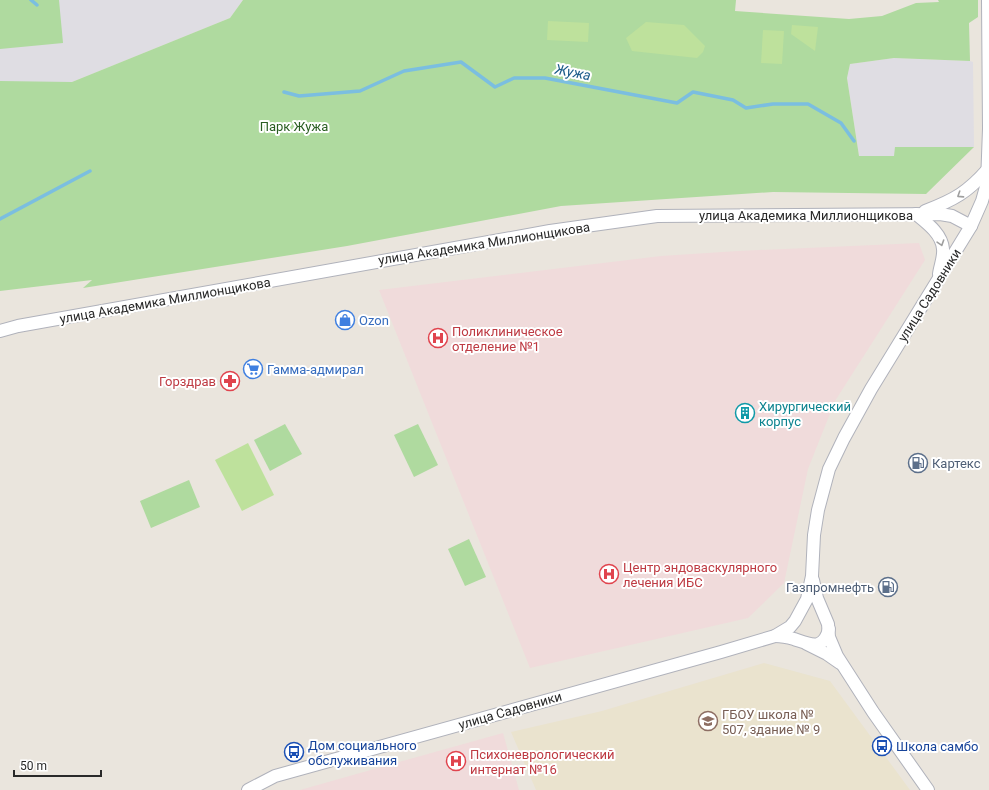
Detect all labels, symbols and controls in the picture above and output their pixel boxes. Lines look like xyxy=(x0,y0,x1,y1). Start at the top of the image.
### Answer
water label: Жужа xyxy=(553,60,592,83)
park label: Парк Жужа xyxy=(260,119,328,134)
one-way arrow xyxy=(957,191,964,198)
street label: улица Академика Миллионщикова xyxy=(699,208,913,223)
street label: улица Академика Миллионщикова xyxy=(377,219,591,268)
one-way arrow xyxy=(936,240,945,247)
street label: улица Садовники xyxy=(895,246,964,344)
street label: улица Академика Миллионщикова xyxy=(58,275,272,326)
shop icon: Ozon xyxy=(334,309,356,331)
place label: Ozon xyxy=(359,313,389,328)
place label: Поликлиническое отделение №1 xyxy=(452,324,563,354)
hospital icon: Поликлиническое отделение №1 xyxy=(427,327,449,349)
supermarket icon: Гамма-адмирал xyxy=(242,358,264,380)
place label: Гамма-адмирал xyxy=(267,362,364,377)
pharmacy icon: Горздрав xyxy=(219,370,241,392)
place label: Горздрав xyxy=(159,374,216,389)
place label: Хирургический корпус xyxy=(759,399,851,429)
building icon: Хирургический корпус xyxy=(734,402,756,424)
fuel station icon: Картекс xyxy=(907,452,929,474)
place label: Картекс xyxy=(932,456,981,471)
place label: Центр эндоваскулярного лечения ИБС xyxy=(623,560,777,590)
hospital icon: Центр эндоваскулярного лечения ИБС xyxy=(598,563,620,585)
fuel station icon: Газпромнефть xyxy=(877,576,899,598)
place label: Газпромнефть xyxy=(786,580,874,595)
street label: улица Садовники xyxy=(457,689,563,732)
place label: ГБОУ школа № 507, здание № 9 xyxy=(722,707,820,737)
school or university icon: ГБОУ школа № 507, здание № 9 xyxy=(697,710,719,732)
bus stop icon: Школа самбо xyxy=(871,735,893,757)
place label: Дом социального обслуживания xyxy=(308,738,417,768)
place label: Школа самбо xyxy=(896,739,978,754)
bus stop icon: Дом социального обслуживания xyxy=(283,741,305,763)
place label: Психоневрологический интернат №16 xyxy=(470,747,614,777)
hospital icon: Психоневрологический интернат №16 xyxy=(445,750,467,772)
scale bar xyxy=(14,752,101,778)
text: 50 m xyxy=(20,759,47,773)

